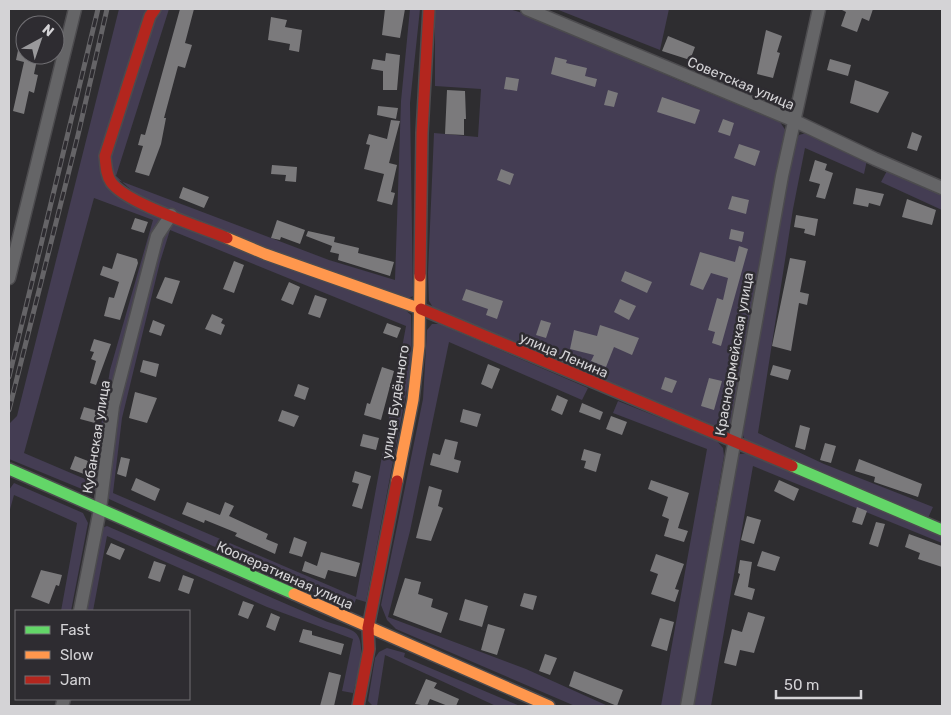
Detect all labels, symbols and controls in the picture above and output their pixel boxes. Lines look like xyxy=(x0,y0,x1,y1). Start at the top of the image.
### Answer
north arrow xyxy=(15,15,65,65)
text: N xyxy=(39,21,57,40)
street label: Советская улица xyxy=(685,53,797,114)
street label: Красноармейская улица xyxy=(712,271,757,437)
street label: улица Ленина xyxy=(517,329,611,382)
street label: улица Будённого xyxy=(378,344,413,460)
street label: Кубанская улица xyxy=(79,379,114,495)
street label: Кооперативная улица xyxy=(214,538,356,613)
legend xyxy=(15,610,190,700)
text: Fast xyxy=(60,621,90,639)
text: Slow xyxy=(60,646,93,664)
scale bar xyxy=(776,668,861,700)
text: Jam xyxy=(60,671,91,689)
text: 50 m xyxy=(784,676,819,694)

